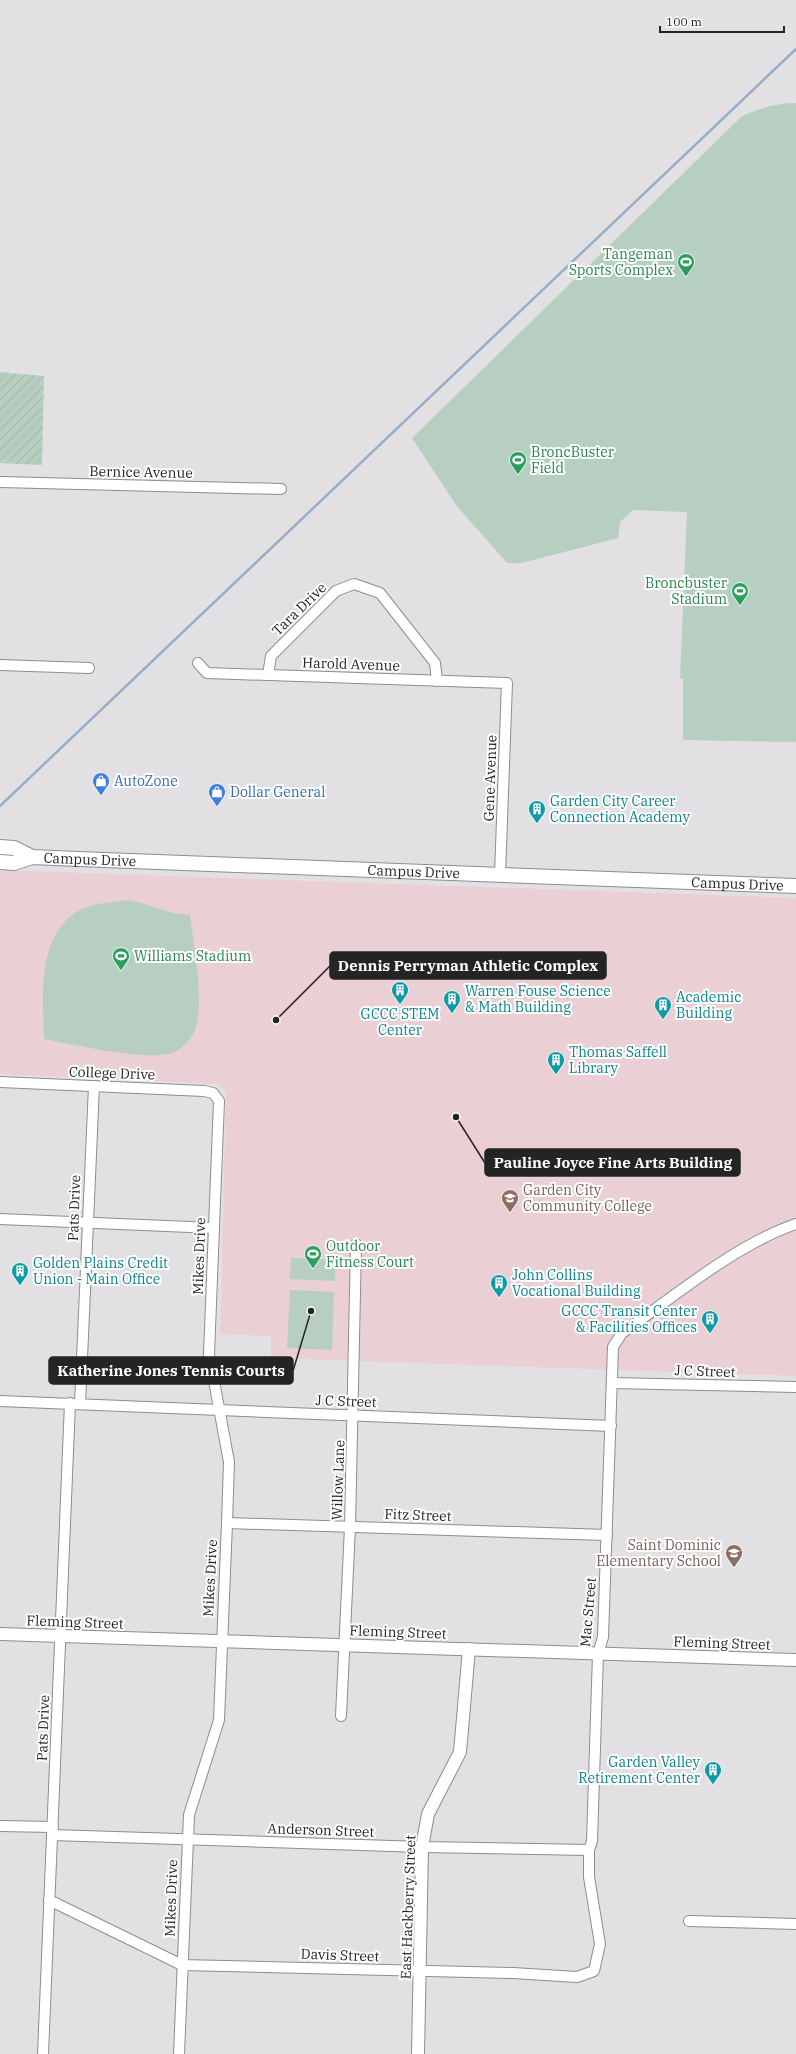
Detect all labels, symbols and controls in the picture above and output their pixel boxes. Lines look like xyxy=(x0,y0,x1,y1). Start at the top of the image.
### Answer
scale bar xyxy=(660,8,784,34)
text: 100 m xyxy=(666,14,702,29)
place label: Tangeman Sports Complex xyxy=(569,245,673,279)
sports icon: Tangeman Sports Complex xyxy=(676,252,696,277)
place label: BroncBuster Field xyxy=(531,443,615,477)
sports icon: BroncBuster Field xyxy=(508,450,528,475)
street label: Bernice Avenue xyxy=(89,462,193,482)
place label: Broncbuster Stadium xyxy=(645,574,728,608)
street label: Tara Drive xyxy=(268,579,330,639)
sports icon: Broncbuster Stadium xyxy=(730,581,750,606)
street label: Harold Avenue xyxy=(302,653,400,675)
street label: Gene Avenue xyxy=(479,734,501,822)
shop icon: AutoZone xyxy=(91,771,111,796)
place label: AutoZone xyxy=(114,772,178,790)
shop icon: Dollar General xyxy=(207,782,227,807)
place label: Dollar General xyxy=(230,783,325,801)
place label: Garden City Career Connection Academy xyxy=(550,792,690,826)
building icon: Garden City Career Connection Academy xyxy=(527,799,547,824)
street label: Campus Drive xyxy=(43,849,137,870)
street label: Campus Drive xyxy=(367,861,460,882)
street label: Campus Drive xyxy=(691,873,784,895)
sports icon: Williams Stadium xyxy=(111,946,131,971)
place label: Williams Stadium xyxy=(134,947,251,965)
callout: Dennis Perryman Athletic Complex xyxy=(330,952,606,979)
text: Dennis Perryman Athletic Complex xyxy=(338,956,598,975)
building icon: GCCC STEM Center xyxy=(390,980,410,1005)
place label: Warren Fouse Science & Math Building xyxy=(465,982,611,1016)
place label: Academic Building xyxy=(676,988,741,1022)
building icon: Warren Fouse Science & Math Building xyxy=(442,989,462,1014)
building icon: Academic Building xyxy=(653,995,673,1020)
place label: GCCC STEM Center xyxy=(361,1005,439,1039)
place label: Thomas Saffell Library xyxy=(569,1043,667,1077)
building icon: Thomas Saffell Library xyxy=(546,1050,566,1075)
street label: College Drive xyxy=(69,1062,155,1084)
callout: Pauline Joyce Fine Arts Building xyxy=(485,1149,740,1176)
text: Pauline Joyce Fine Arts Building xyxy=(494,1153,732,1172)
street label: Pats Drive xyxy=(64,1175,84,1241)
place label: Garden City Community College xyxy=(523,1181,652,1215)
school or university icon: Garden City Community College xyxy=(500,1188,520,1213)
street label: Mikes Drive xyxy=(189,1217,209,1295)
place label: Outdoor Fitness Court xyxy=(326,1237,414,1271)
sports icon: Outdoor Fitness Court xyxy=(303,1244,323,1269)
place label: Golden Plains Credit Union - Main Office xyxy=(33,1254,168,1288)
building icon: Golden Plains Credit Union - Main Office xyxy=(10,1261,30,1286)
place label: John Collins Vocational Building xyxy=(512,1266,641,1300)
building icon: John Collins Vocational Building xyxy=(489,1273,509,1298)
place label: GCCC Transit Center & Facilities Offices xyxy=(561,1302,698,1336)
building icon: GCCC Transit Center & Facilities Offices xyxy=(700,1309,720,1334)
callout: Katherine Jones Tennis Courts xyxy=(49,1357,293,1384)
text: Katherine Jones Tennis Courts xyxy=(57,1361,285,1380)
street label: J C Street xyxy=(674,1361,736,1381)
street label: J C Street xyxy=(315,1391,377,1411)
street label: Willow Lane xyxy=(328,1439,348,1521)
street label: Fitz Street xyxy=(384,1505,452,1525)
place label: Saint Dominic Elementary School xyxy=(596,1536,721,1570)
street label: Mikes Drive xyxy=(199,1539,221,1617)
school or university icon: Saint Dominic Elementary School xyxy=(724,1543,744,1568)
street label: Mac Street xyxy=(576,1576,600,1647)
street label: Fleming Street xyxy=(26,1611,124,1633)
street label: Fleming Street xyxy=(349,1621,447,1643)
street label: Fleming Street xyxy=(673,1632,771,1654)
street label: Pats Drive xyxy=(33,1695,53,1761)
place label: Garden Valley Retirement Center xyxy=(578,1753,701,1787)
building icon: Garden Valley Retirement Center xyxy=(703,1760,723,1785)
street label: Anderson Street xyxy=(267,1819,375,1841)
street label: East Hackberry Street xyxy=(396,1834,420,1980)
street label: Mikes Drive xyxy=(161,1859,181,1937)
street label: Davis Street xyxy=(300,1945,380,1965)

